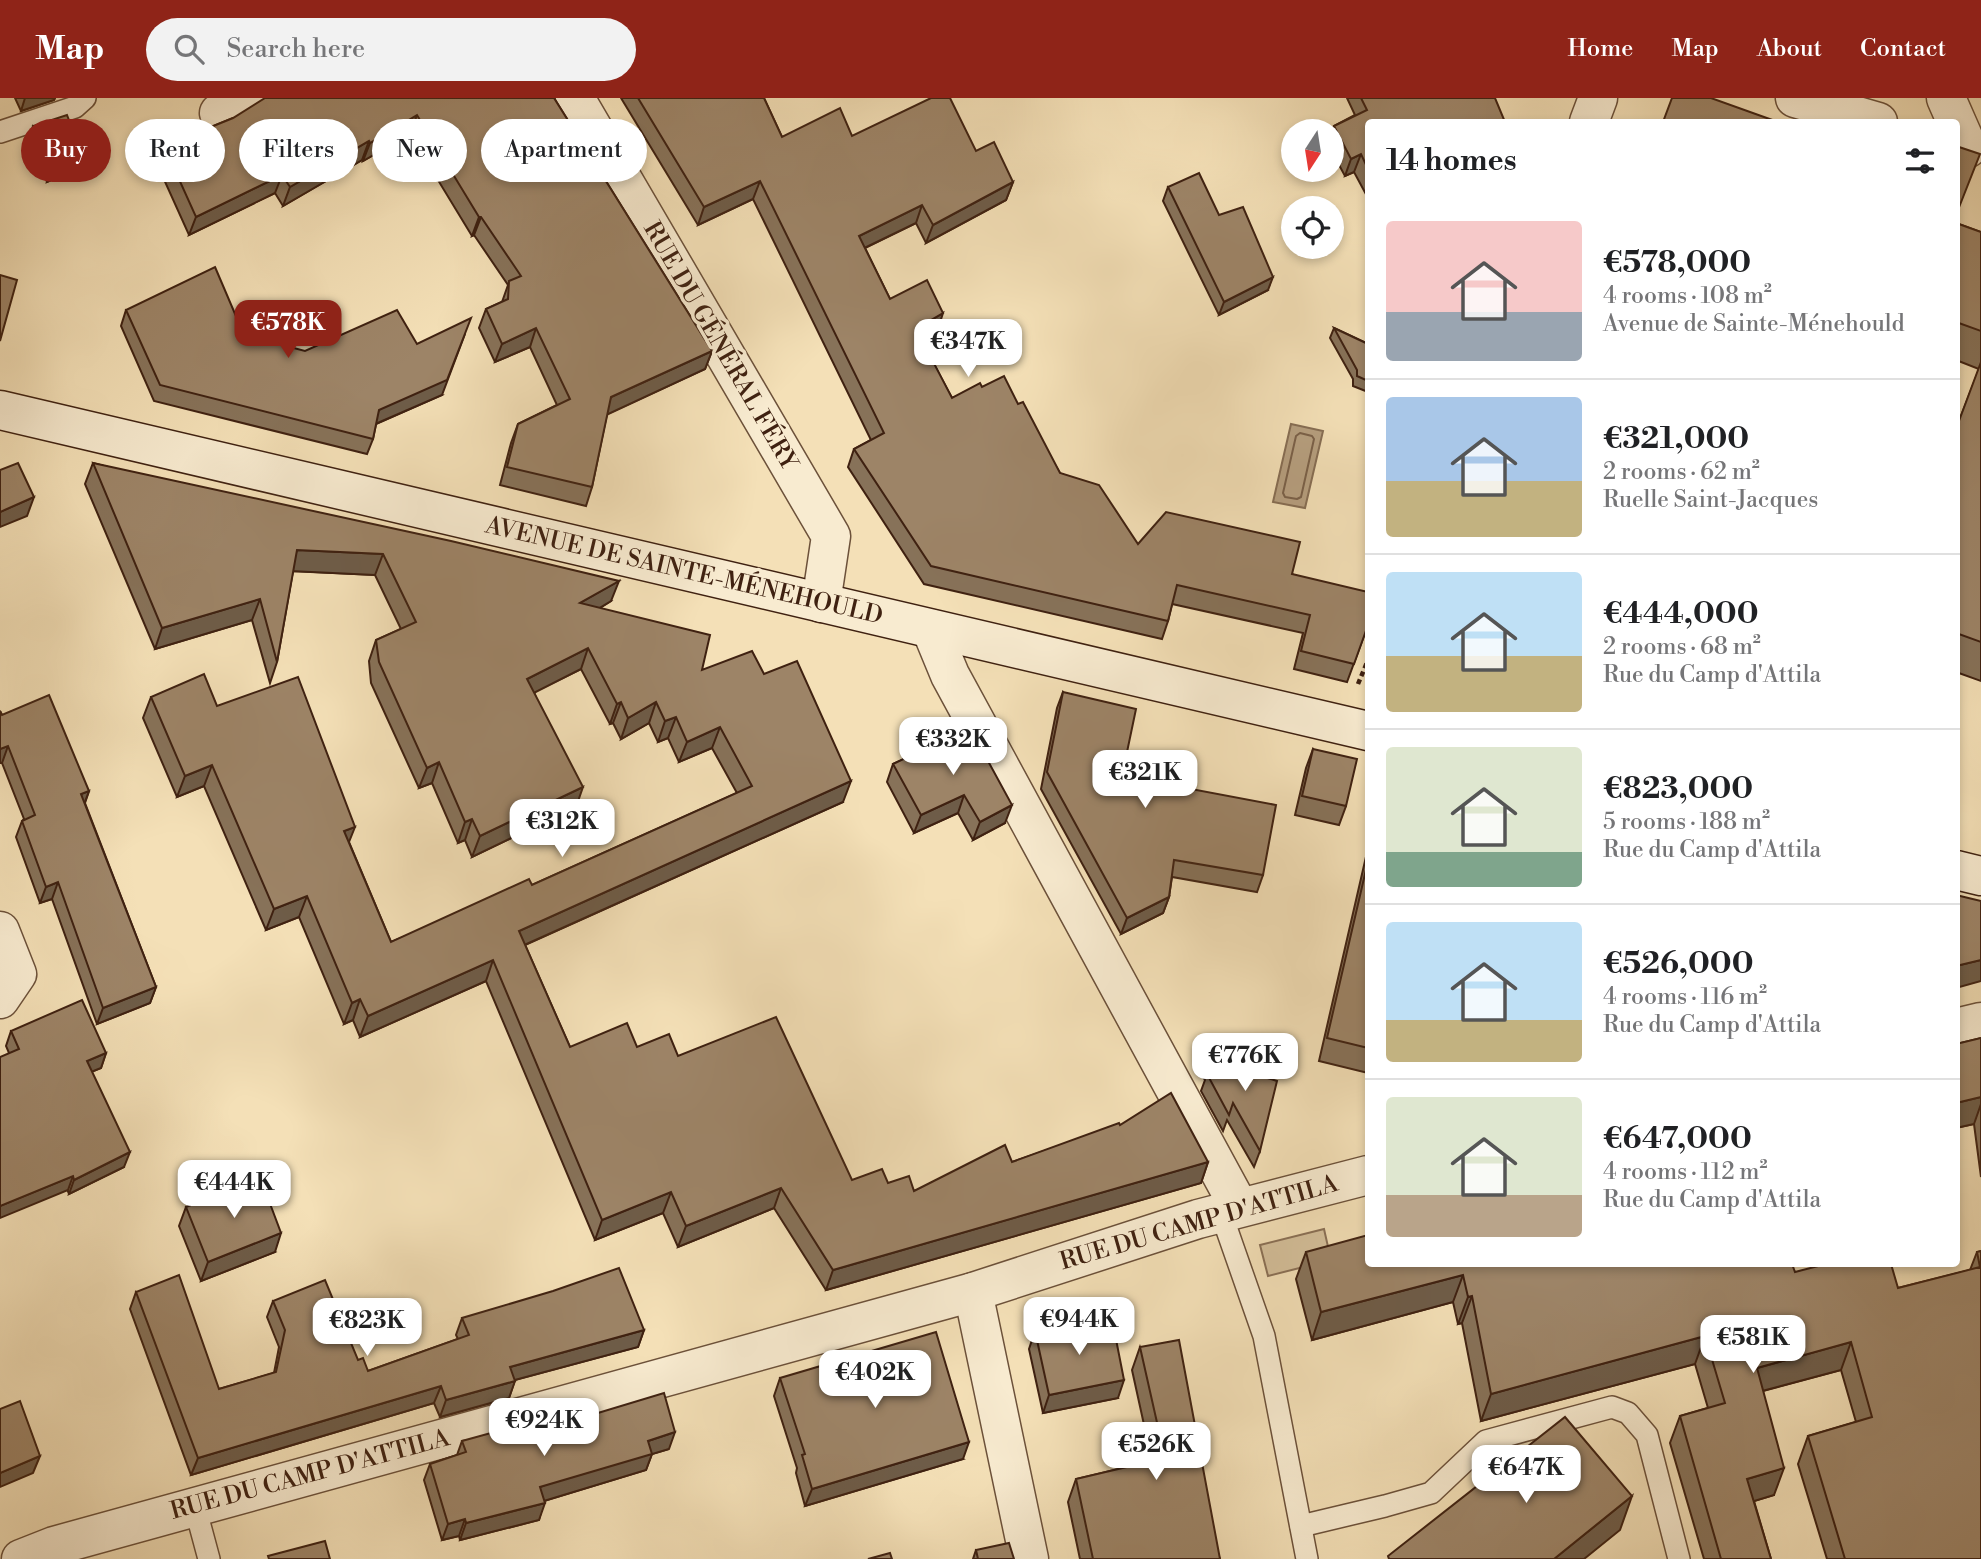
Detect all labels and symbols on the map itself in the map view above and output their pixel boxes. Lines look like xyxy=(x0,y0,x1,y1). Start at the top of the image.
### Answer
north arrow xyxy=(1281,119,1344,182)
street label: RUE DU GÉNÉRAL FÉRY xyxy=(636,216,805,477)
pin: €578K xyxy=(239,300,337,360)
pin: €347K xyxy=(919,320,1017,379)
street label: AVENUE DE SAINTE-MÉNEHOULD xyxy=(481,509,886,631)
pin: €332K xyxy=(904,718,1002,777)
pin: €321K xyxy=(1096,750,1194,810)
pin: €312K xyxy=(513,800,611,859)
pin: €776K xyxy=(1196,1034,1294,1093)
pin: €444K xyxy=(185,1160,283,1220)
street label: RUE DU CAMP D'ATTILA xyxy=(1056,1169,1342,1277)
pin: €823K xyxy=(318,1298,416,1358)
pin: €944K xyxy=(1030,1298,1128,1357)
pin: €581K xyxy=(1704,1316,1802,1375)
pin: €402K xyxy=(826,1350,924,1410)
pin: €924K xyxy=(495,1398,593,1458)
pin: €526K xyxy=(1107,1422,1205,1482)
street label: RUE DU CAMP D'ATTILA xyxy=(167,1423,454,1527)
pin: €647K xyxy=(1477,1446,1575,1505)

